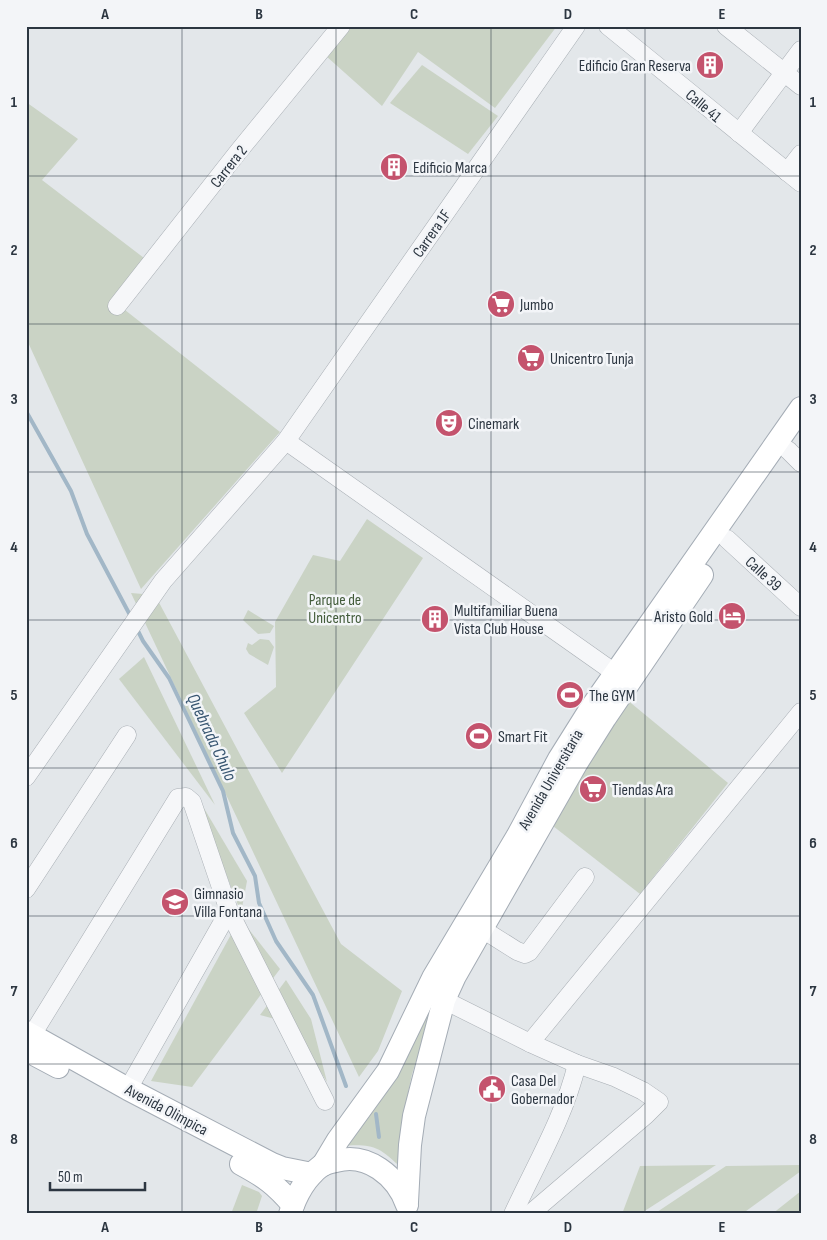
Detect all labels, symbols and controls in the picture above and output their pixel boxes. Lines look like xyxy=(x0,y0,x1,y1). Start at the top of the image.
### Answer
text: A xyxy=(100,5,109,24)
text: B xyxy=(255,5,263,24)
text: C xyxy=(410,5,418,24)
text: D xyxy=(564,5,572,24)
text: E xyxy=(719,5,726,24)
building icon: Edificio Gran Reserva xyxy=(695,50,725,80)
place label: Edificio Gran Reserva xyxy=(579,57,691,76)
street label: Calle 41 xyxy=(681,86,725,127)
text: 1 xyxy=(11,93,18,112)
text: 1 xyxy=(810,93,817,112)
street label: Carrera 2 xyxy=(207,142,252,192)
building icon: Edificio Marca xyxy=(379,152,409,182)
place label: Edificio Marca xyxy=(413,159,487,178)
street label: Carrera 1F xyxy=(409,206,456,261)
text: 2 xyxy=(10,241,18,260)
text: 2 xyxy=(809,241,817,260)
supermarket icon: Jumbo xyxy=(486,289,516,319)
place label: Jumbo xyxy=(519,296,554,315)
supermarket icon: Unicentro Tunja xyxy=(516,343,546,373)
place label: Unicentro Tunja xyxy=(550,350,634,369)
text: 3 xyxy=(10,390,18,409)
text: 3 xyxy=(809,390,817,409)
theatre icon: Cinemark xyxy=(434,408,464,438)
place label: Cinemark xyxy=(468,415,519,434)
text: 4 xyxy=(10,538,18,557)
text: 4 xyxy=(809,538,817,557)
street label: Calle 39 xyxy=(741,553,785,595)
park label: Parque de Unicentro xyxy=(308,591,362,628)
hotel icon: Aristo Gold xyxy=(717,601,747,631)
place label: Multifamiliar Buena Vista Club House xyxy=(454,602,558,639)
building icon: Multifamiliar Buena Vista Club House xyxy=(420,604,450,634)
place label: Aristo Gold xyxy=(653,608,713,627)
sports icon: The GYM xyxy=(555,680,585,710)
text: 5 xyxy=(10,686,18,705)
text: 5 xyxy=(809,686,817,705)
place label: The GYM xyxy=(589,687,635,706)
water label: Quebrada Chulo xyxy=(182,690,241,785)
sports icon: Smart Fit xyxy=(464,721,494,751)
street label: Avenida Universitaria xyxy=(514,726,588,834)
place label: Smart Fit xyxy=(498,728,548,747)
supermarket icon: Tiendas Ara xyxy=(578,774,608,804)
place label: Tiendas Ara xyxy=(612,781,674,800)
text: 6 xyxy=(10,834,18,853)
text: 6 xyxy=(809,834,817,853)
place label: Gimnasio Villa Fontana xyxy=(194,885,262,922)
school or university icon: Gimnasio Villa Fontana xyxy=(160,887,190,917)
text: 7 xyxy=(11,982,18,1001)
text: 7 xyxy=(810,982,817,1001)
place label: Casa Del Gobernador xyxy=(511,1072,575,1109)
public building icon: Casa Del Gobernador xyxy=(477,1074,507,1104)
street label: Avenida Olimpica xyxy=(121,1080,211,1140)
text: 8 xyxy=(10,1130,18,1149)
text: 8 xyxy=(809,1130,817,1149)
scale bar xyxy=(50,1160,145,1192)
text: 50 m xyxy=(58,1168,83,1187)
text: A xyxy=(100,1218,109,1237)
text: B xyxy=(255,1218,263,1237)
text: C xyxy=(410,1218,418,1237)
text: D xyxy=(564,1218,572,1237)
text: E xyxy=(719,1218,726,1237)

